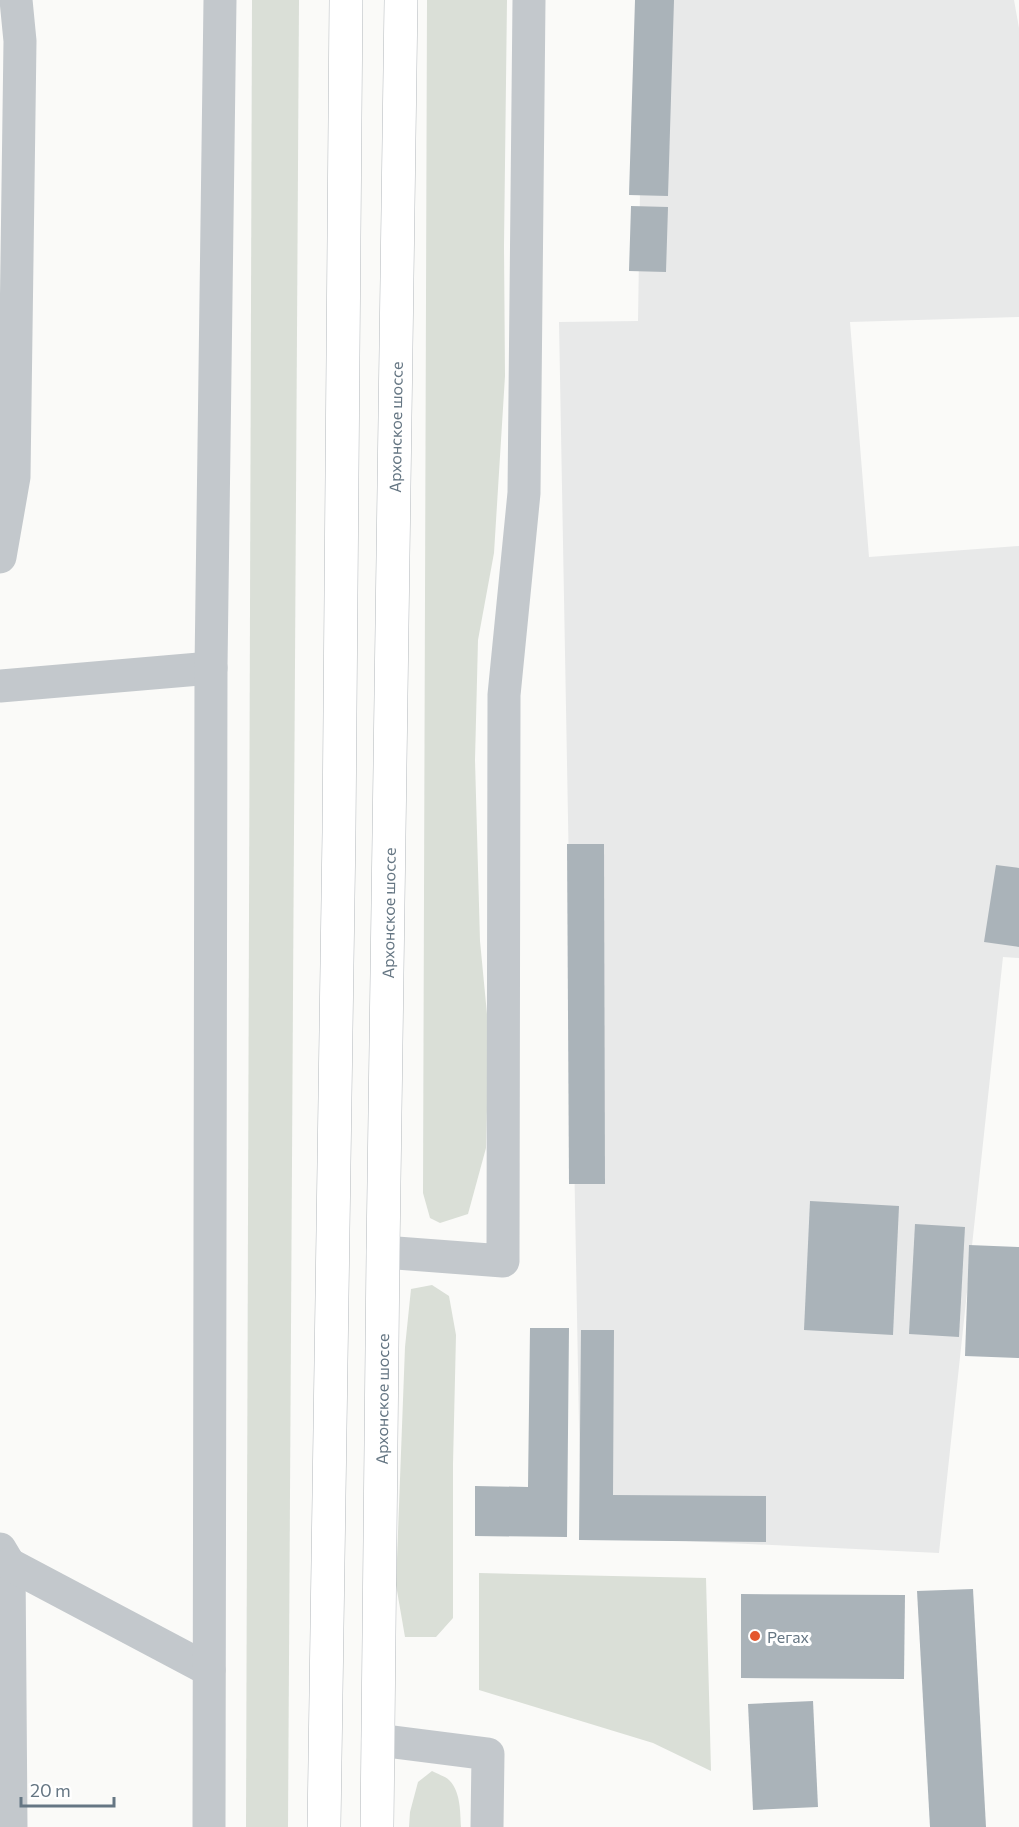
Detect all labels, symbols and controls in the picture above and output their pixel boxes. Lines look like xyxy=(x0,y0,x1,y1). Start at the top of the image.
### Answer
street label: Архонское шоссе xyxy=(384,361,405,493)
street label: Архонское шоссе xyxy=(377,847,398,979)
street label: Архонское шоссе xyxy=(371,1333,392,1465)
place label: Регах xyxy=(767,1627,810,1646)
marker: Регах xyxy=(748,1629,762,1643)
scale bar xyxy=(21,1770,114,1808)
text: 20 m xyxy=(30,1779,71,1801)

